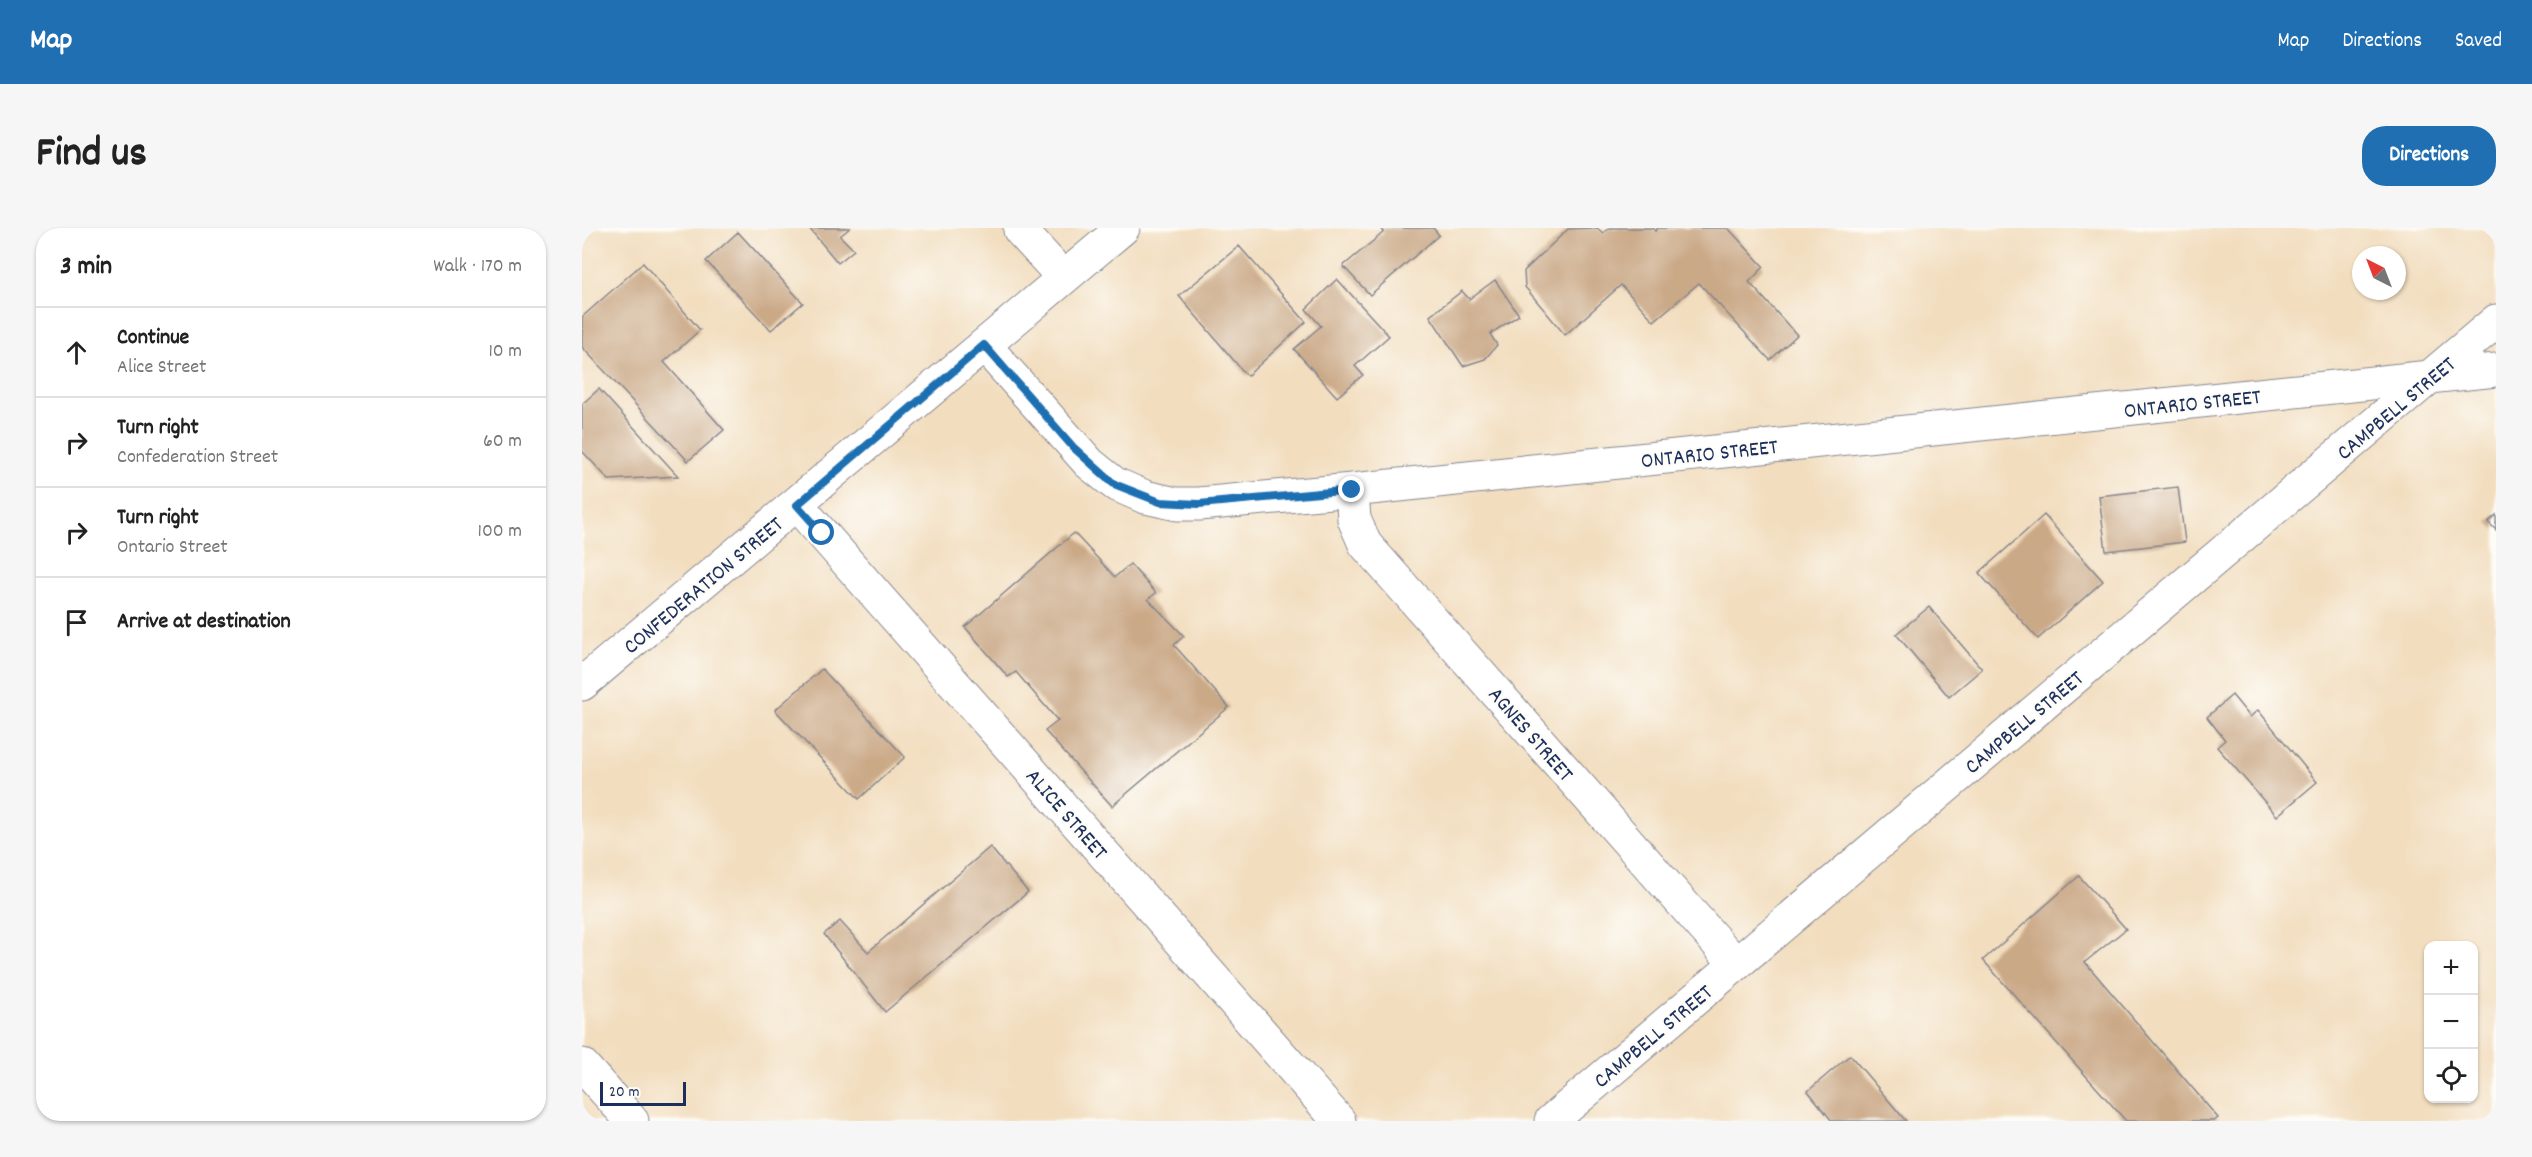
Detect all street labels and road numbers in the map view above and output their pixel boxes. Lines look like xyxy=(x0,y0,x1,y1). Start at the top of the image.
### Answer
street label: CAMPBELL STREET xyxy=(2331,350,2464,469)
street label: ONTARIO STREET xyxy=(2122,383,2263,428)
street label: ONTARIO STREET xyxy=(1639,433,1780,478)
street label: CONFEDERATION STREET xyxy=(618,510,791,663)
street label: CAMPBELL STREET xyxy=(1959,664,2092,783)
street label: AGNES STREET xyxy=(1479,681,1579,790)
street label: ALICE STREET xyxy=(1017,763,1114,868)
street label: CAMPBELL STREET xyxy=(1588,978,1721,1097)

